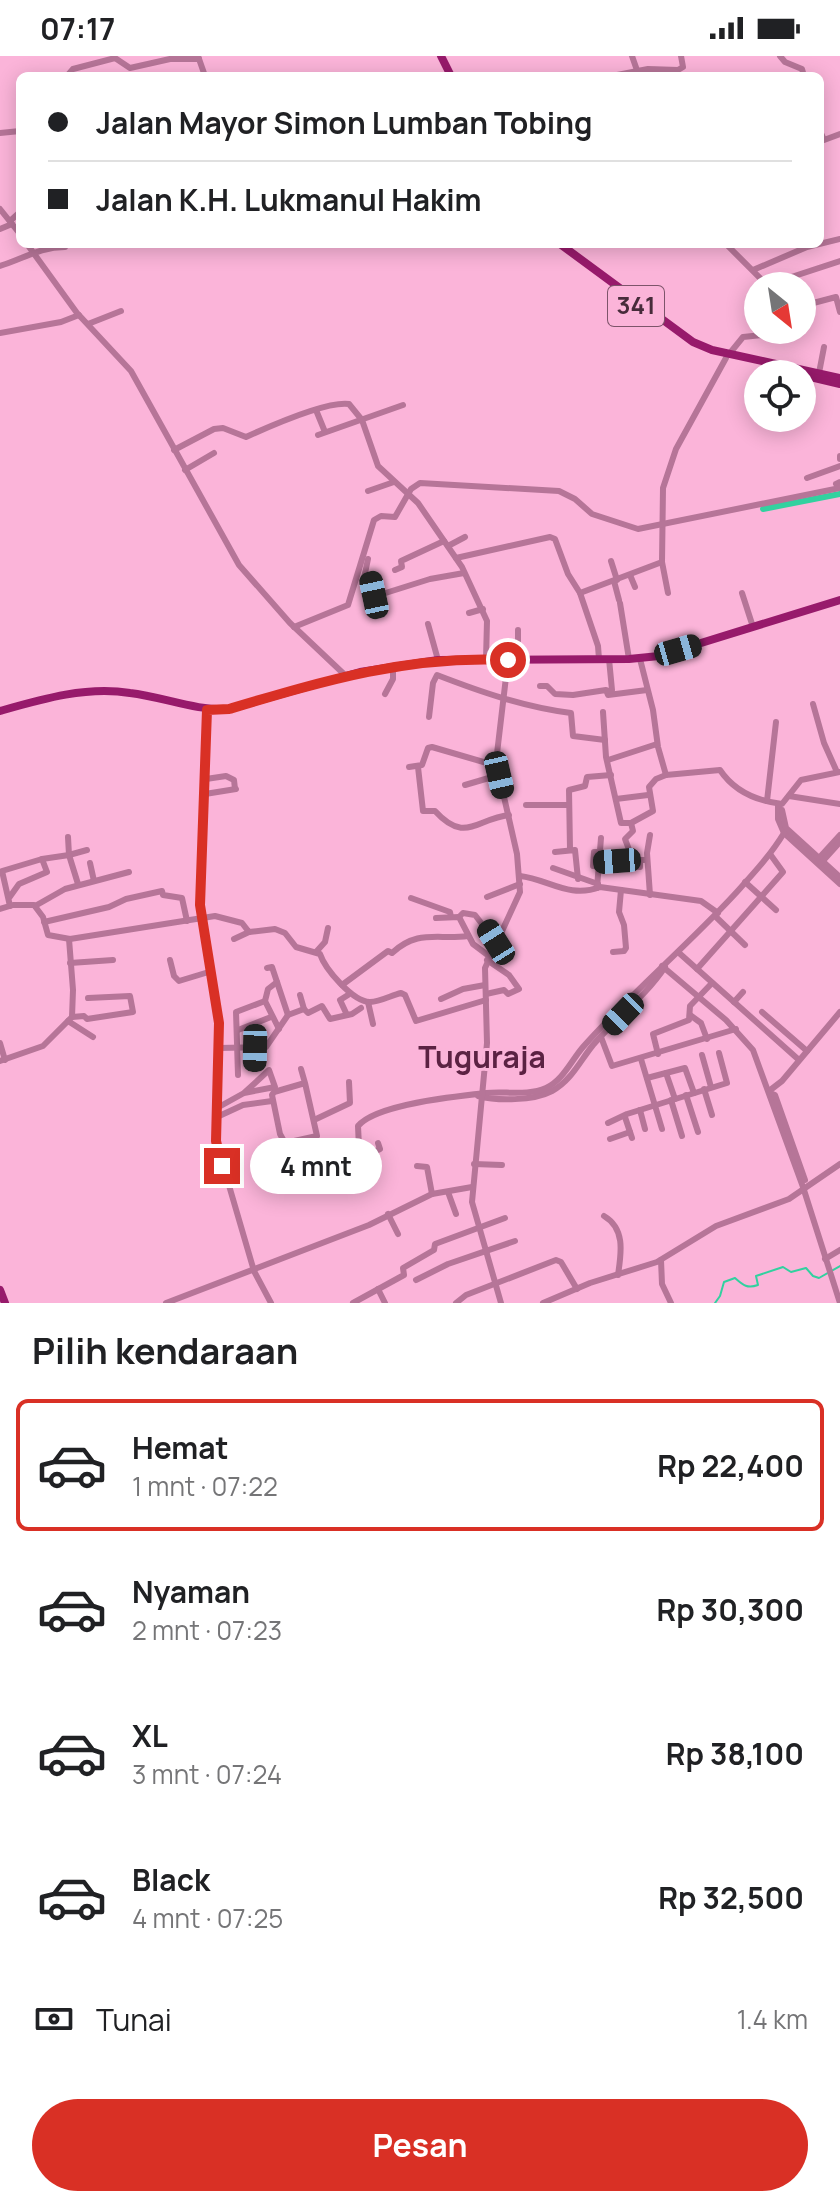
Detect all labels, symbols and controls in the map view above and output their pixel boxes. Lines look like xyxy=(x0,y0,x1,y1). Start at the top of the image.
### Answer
text: 07:17 xyxy=(40,8,115,49)
text: Jalan Mayor Simon Lumban Tobing xyxy=(96,102,592,143)
text: Jalan K.H. Lukmanul Hakim xyxy=(96,179,482,220)
north arrow xyxy=(744,272,816,344)
map controls xyxy=(744,272,816,432)
road number: 341 xyxy=(608,286,664,326)
button: locate xyxy=(744,360,816,432)
car xyxy=(357,569,391,621)
car xyxy=(652,632,704,668)
route start xyxy=(490,642,526,678)
car xyxy=(482,749,516,801)
car xyxy=(592,847,642,875)
car xyxy=(473,915,519,969)
car xyxy=(598,988,648,1040)
car xyxy=(243,1024,267,1072)
district label: Tuguraja xyxy=(418,1036,546,1077)
callout: 4 mnt xyxy=(250,1138,382,1194)
route end xyxy=(204,1148,240,1184)
text: 4 mnt xyxy=(280,1148,352,1184)
text: Pilih kendaraan xyxy=(32,1326,298,1375)
text: Hemat xyxy=(132,1427,229,1468)
icon: car xyxy=(36,1429,108,1501)
text: Rp 22,400 xyxy=(657,1445,804,1486)
text: 1 mnt · 07:22 xyxy=(132,1468,278,1504)
text: Nyaman xyxy=(132,1571,250,1612)
icon: car xyxy=(36,1573,108,1645)
text: Rp 30,300 xyxy=(657,1589,804,1630)
text: 2 mnt · 07:23 xyxy=(132,1612,282,1648)
text: XL xyxy=(132,1715,168,1756)
icon: car xyxy=(36,1717,108,1789)
text: Rp 38,100 xyxy=(666,1733,804,1774)
text: 3 mnt · 07:24 xyxy=(132,1756,282,1792)
text: Black xyxy=(132,1859,210,1900)
icon: car xyxy=(36,1861,108,1933)
text: Rp 32,500 xyxy=(658,1877,804,1918)
text: 4 mnt · 07:25 xyxy=(132,1900,283,1936)
icon: cash xyxy=(32,1997,76,2041)
text: Tunai xyxy=(96,1999,172,2040)
text: 1.4 km xyxy=(737,2001,808,2037)
button: Pesan xyxy=(32,2099,808,2191)

